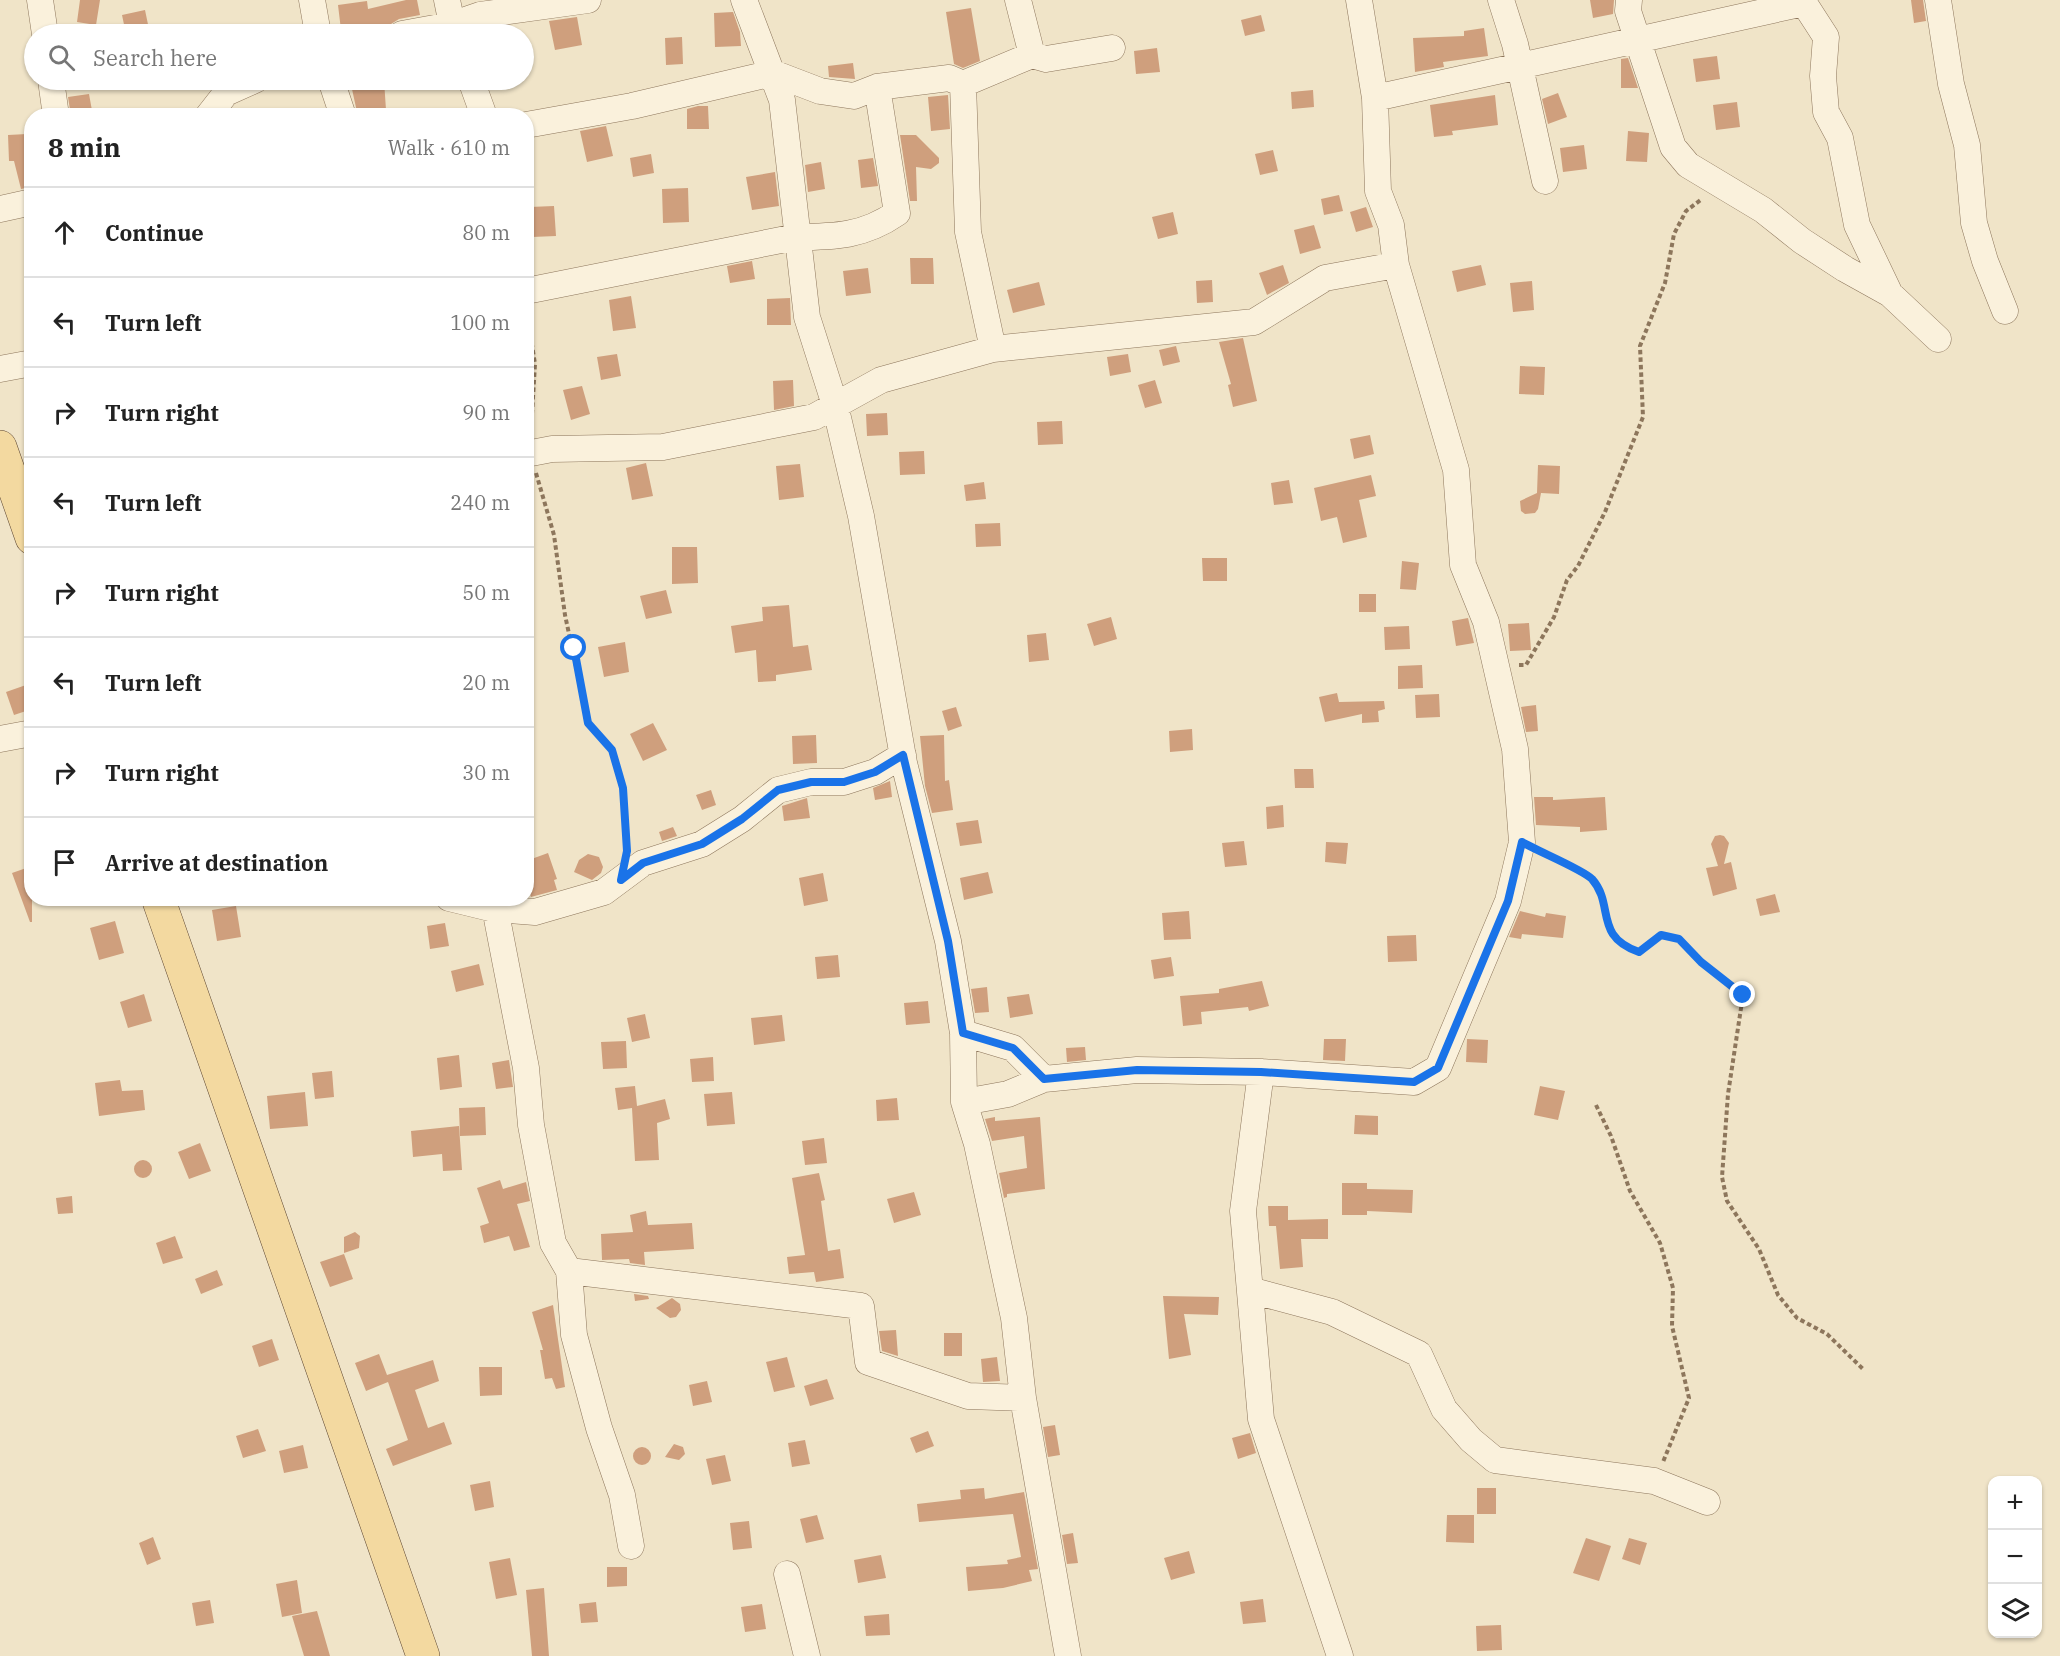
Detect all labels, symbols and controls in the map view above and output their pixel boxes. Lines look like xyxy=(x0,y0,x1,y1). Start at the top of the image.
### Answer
search box xyxy=(24,24,534,90)
icon: search xyxy=(45,41,78,74)
text: Search here xyxy=(93,43,217,72)
text: 8 min xyxy=(48,130,121,164)
text: Walk · 610 m xyxy=(388,134,510,161)
icon: ahead xyxy=(48,216,81,249)
text: Continue xyxy=(105,218,204,247)
text: 80 m xyxy=(462,219,510,246)
icon: left xyxy=(48,306,81,339)
text: Turn left xyxy=(105,308,201,337)
text: 100 m xyxy=(450,309,510,336)
icon: right xyxy=(48,396,81,429)
text: Turn right xyxy=(105,398,219,427)
text: 90 m xyxy=(462,399,510,426)
icon: left xyxy=(48,486,81,519)
text: Turn left xyxy=(105,488,201,517)
text: 240 m xyxy=(450,489,510,516)
icon: right xyxy=(48,576,81,609)
text: Turn right xyxy=(105,578,219,607)
text: 50 m xyxy=(462,579,510,606)
route start xyxy=(560,634,586,660)
icon: left xyxy=(48,666,81,699)
text: Turn left xyxy=(105,668,201,697)
text: 20 m xyxy=(462,669,510,696)
icon: right xyxy=(48,756,81,789)
text: Turn right xyxy=(105,758,219,787)
text: 30 m xyxy=(462,759,510,786)
icon: arrive xyxy=(48,846,81,879)
text: Arrive at destination xyxy=(105,848,328,877)
route end xyxy=(1729,981,1755,1007)
map controls xyxy=(1988,1476,2042,1638)
button: + xyxy=(1988,1476,2042,1530)
button: − xyxy=(1988,1530,2042,1584)
button: layers xyxy=(1988,1584,2042,1638)

